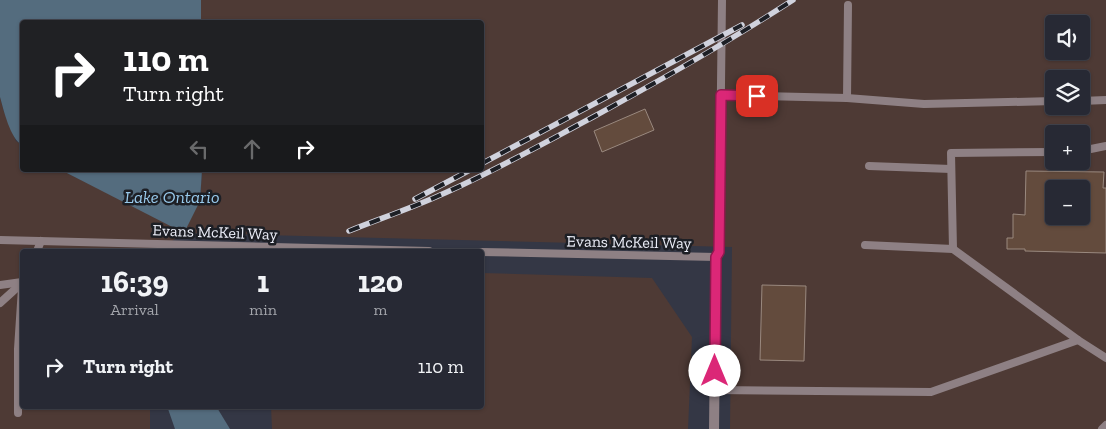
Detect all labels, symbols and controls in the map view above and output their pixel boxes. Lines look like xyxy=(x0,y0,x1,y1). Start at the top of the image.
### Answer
map controls xyxy=(1045,15,1090,225)
button: sound xyxy=(1045,15,1090,60)
text: 110 m xyxy=(123,38,209,80)
icon: right xyxy=(40,40,105,105)
button: layers xyxy=(1045,70,1090,115)
pin xyxy=(736,75,778,117)
text: Turn right xyxy=(123,80,224,107)
icon: arrive xyxy=(743,82,771,110)
button: + xyxy=(1045,125,1090,170)
icon: left xyxy=(185,135,213,163)
icon: ahead xyxy=(238,135,266,163)
icon: right xyxy=(291,135,319,163)
button: − xyxy=(1045,180,1090,225)
water label: Lake Ontario xyxy=(124,186,220,208)
street label: Evans McKeil Way xyxy=(152,220,279,244)
street label: Evans McKeil Way xyxy=(566,231,693,253)
text: 16:39 xyxy=(101,264,169,300)
text: 1 xyxy=(257,264,269,300)
text: 120 xyxy=(358,264,403,300)
text: Arrival xyxy=(111,300,159,319)
text: min xyxy=(249,300,277,319)
text: m xyxy=(373,300,387,319)
position arrow xyxy=(688,344,740,396)
icon: right xyxy=(40,353,68,381)
text: Turn right xyxy=(83,355,173,378)
text: 110 m xyxy=(418,355,464,378)

